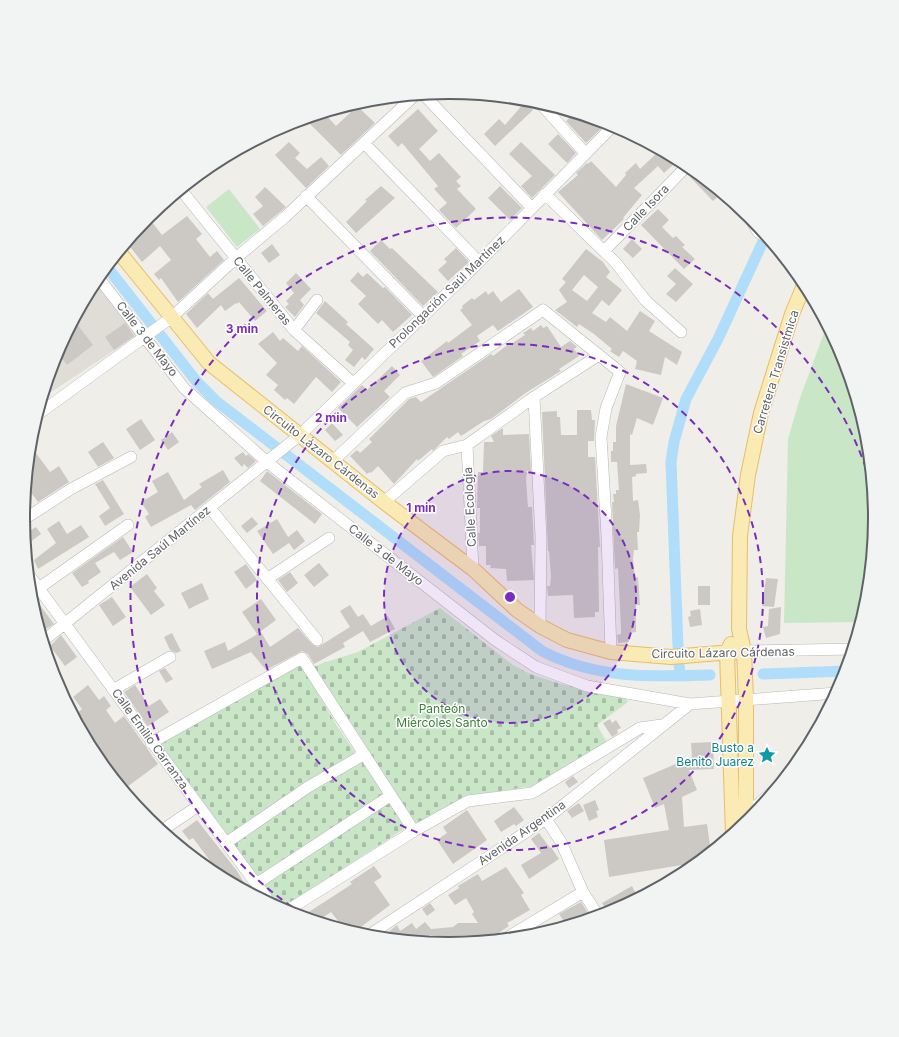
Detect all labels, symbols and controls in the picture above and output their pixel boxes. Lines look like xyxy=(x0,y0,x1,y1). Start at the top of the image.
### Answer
street label: Calle Isora xyxy=(620,181,672,234)
street label: Prolongación Saúl Martínez xyxy=(386,232,508,351)
street label: Calle Palmeras xyxy=(230,253,295,328)
street label: Calle 3 de Mayo xyxy=(113,298,181,379)
street label: Carretera Transistmica xyxy=(749,308,802,436)
text: 3 min xyxy=(226,321,258,336)
street label: Circuito Lázaro Cárdenas xyxy=(260,402,382,502)
text: 2 min xyxy=(315,410,347,425)
street label: Calle Ecología xyxy=(460,467,479,547)
text: 1 min xyxy=(406,500,436,515)
street label: Avenida Saúl Martínez xyxy=(106,502,213,593)
street label: Calle 3 de Mayo xyxy=(346,521,427,589)
centre of rings xyxy=(503,590,517,604)
street label: Circuito Lázaro Cárdenas xyxy=(651,644,795,661)
street label: Calle Emilio Carranza xyxy=(109,686,192,792)
park label: Panteón Miércoles Santo xyxy=(396,701,488,730)
place label: Busto a Benito Juarez xyxy=(676,740,754,769)
place icon: Busto a Benito Juarez xyxy=(757,745,777,765)
street label: Avenida Argentina xyxy=(475,797,568,868)

